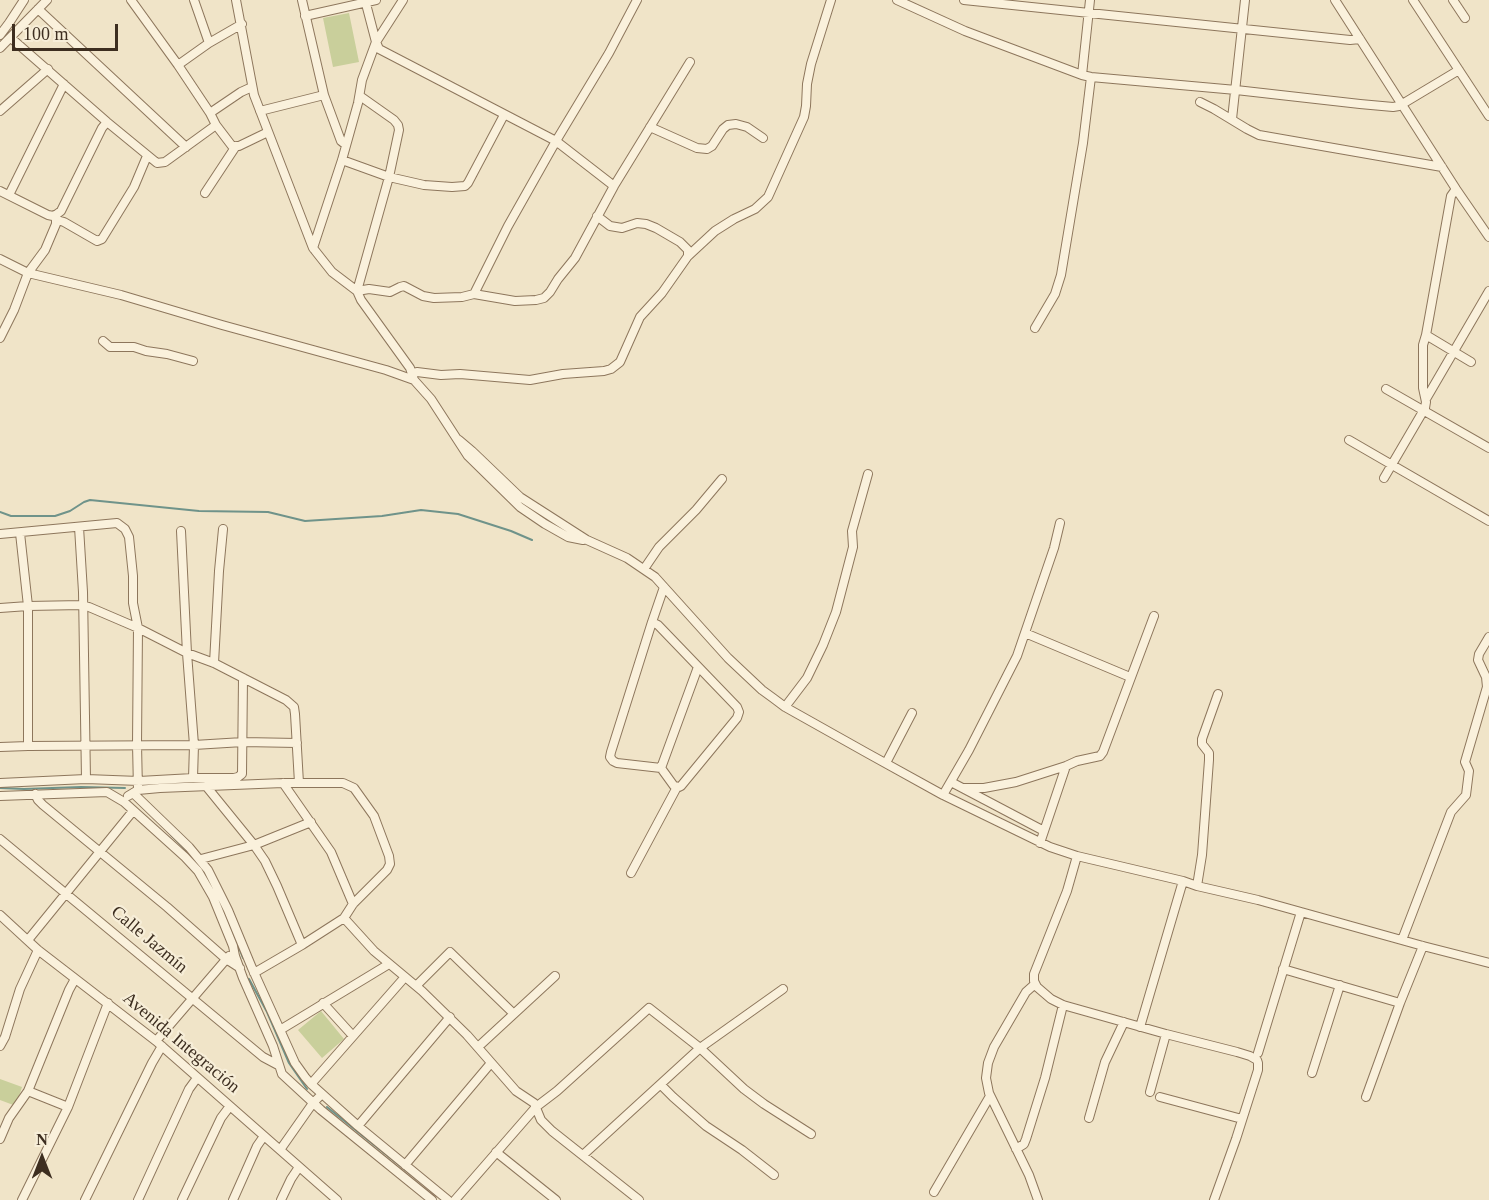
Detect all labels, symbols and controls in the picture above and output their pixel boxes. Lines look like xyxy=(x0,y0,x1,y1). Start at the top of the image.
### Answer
scale bar xyxy=(15,12,122,50)
text: 100 m xyxy=(23,24,69,44)
street label: Calle Jazmín xyxy=(106,902,192,978)
street label: Avenida Integración xyxy=(118,988,244,1098)
north arrow xyxy=(12,1128,72,1188)
text: N xyxy=(36,1131,48,1148)

